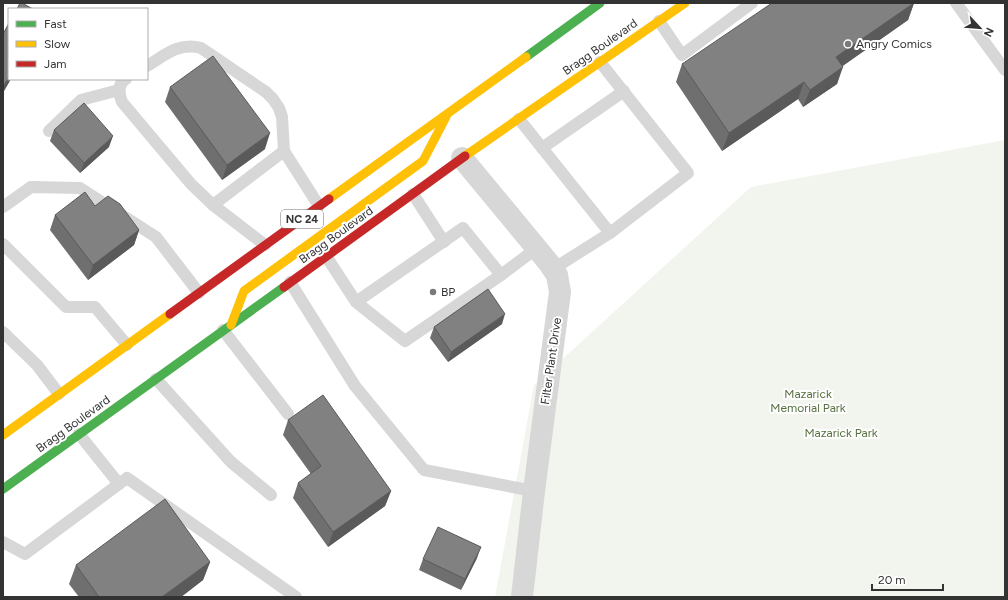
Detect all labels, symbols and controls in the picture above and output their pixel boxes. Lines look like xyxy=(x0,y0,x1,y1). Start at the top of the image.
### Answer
legend xyxy=(8,8,148,80)
north arrow xyxy=(960,8,1000,48)
street label: Bragg Boulevard xyxy=(560,16,640,78)
text: Fast xyxy=(44,17,67,31)
text: N xyxy=(981,25,996,39)
text: Slow xyxy=(44,37,71,51)
place label: Angry Comics xyxy=(856,37,932,51)
marker: Angry Comics xyxy=(843,39,853,49)
text: Jam xyxy=(44,57,67,71)
street label: Bragg Boulevard xyxy=(296,204,376,266)
road number: NC 24 xyxy=(281,210,323,228)
place label: BP xyxy=(441,285,455,299)
marker: BP xyxy=(428,287,438,297)
street label: Filter Plant Drive xyxy=(538,316,564,405)
park label: Mazarick Memorial Park xyxy=(770,387,846,415)
street label: Bragg Boulevard xyxy=(33,393,113,455)
park label: Mazarick Park xyxy=(804,426,878,440)
scale bar xyxy=(872,566,943,592)
text: 20 m xyxy=(878,573,906,587)

